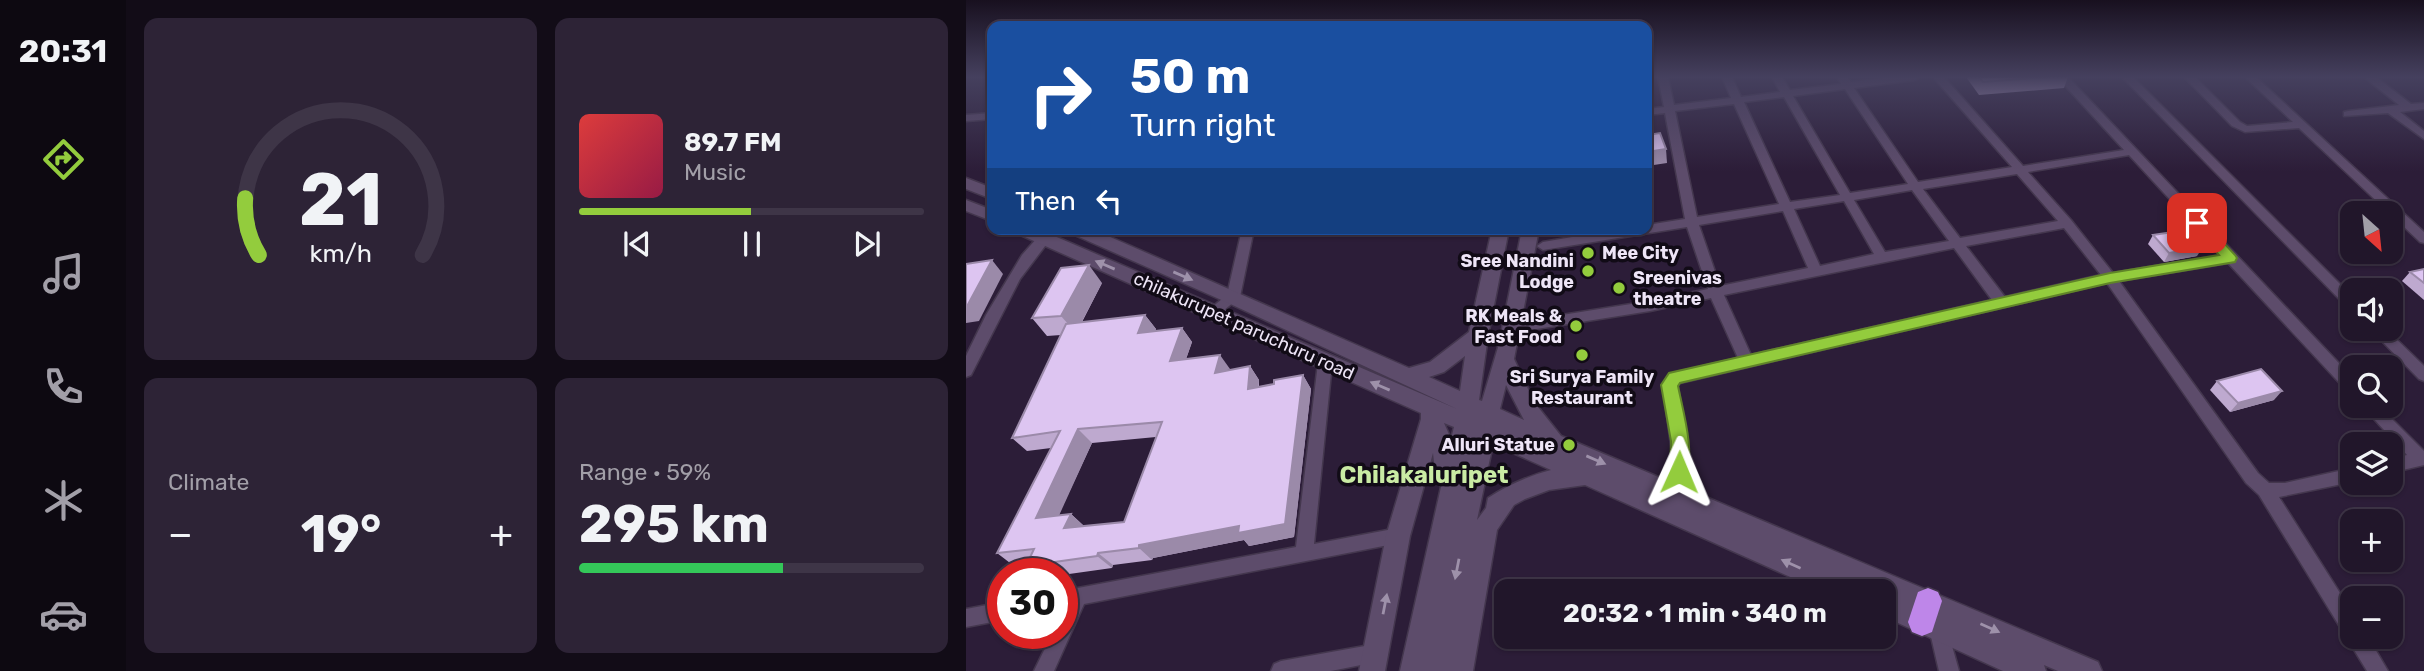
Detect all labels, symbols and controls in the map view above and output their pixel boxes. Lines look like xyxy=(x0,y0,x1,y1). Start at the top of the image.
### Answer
text: 20:31 xyxy=(19,32,107,70)
text: 50 m xyxy=(1130,47,1250,105)
icon: right xyxy=(1015,49,1106,140)
text: Turn right xyxy=(1130,106,1275,144)
text: 89.7 FM xyxy=(684,127,782,158)
icon: directions xyxy=(39,135,88,184)
text: 21 xyxy=(299,157,382,243)
text: Music xyxy=(684,158,746,186)
icon: left xyxy=(1090,182,1128,220)
text: Then xyxy=(1015,186,1076,217)
pin xyxy=(2167,193,2227,253)
north arrow xyxy=(2340,201,2403,264)
map controls xyxy=(2340,201,2403,649)
icon: arrive xyxy=(2178,204,2216,242)
icon: previous xyxy=(618,225,656,263)
icon: pause xyxy=(733,225,771,263)
icon: next xyxy=(848,225,886,263)
text: km/h xyxy=(309,239,372,268)
place label: Mee City xyxy=(1602,242,1679,264)
marker: Mee City xyxy=(1580,245,1596,261)
icon: music xyxy=(39,249,88,298)
place label: Sree Nandini Lodge xyxy=(1460,250,1574,293)
one-way arrow xyxy=(1094,259,1115,270)
marker: Sree Nandini Lodge xyxy=(1580,263,1596,279)
street label: chilakurupet paruchuru road xyxy=(1130,267,1358,385)
place label: Sreenivas theatre xyxy=(1633,267,1722,310)
one-way arrow xyxy=(1173,270,1193,282)
button: sound xyxy=(2340,278,2403,341)
marker: Sreenivas theatre xyxy=(1611,280,1627,296)
place label: RK Meals & Fast Food xyxy=(1465,305,1563,348)
marker: RK Meals & Fast Food xyxy=(1568,318,1584,334)
marker: Sri Surya Family Restaurant xyxy=(1574,347,1590,363)
button: search xyxy=(2340,355,2403,418)
icon: phone xyxy=(39,362,88,411)
place label: Sri Surya Family Restaurant xyxy=(1510,366,1654,409)
one-way arrow xyxy=(1370,380,1390,392)
button: layers xyxy=(2340,432,2403,495)
place label: Alluri Statue xyxy=(1442,434,1555,456)
position arrow xyxy=(1642,435,1716,509)
marker: Alluri Statue xyxy=(1561,437,1577,453)
one-way arrow xyxy=(1586,454,1606,466)
text: Range · 59% xyxy=(579,458,711,486)
district label: Chilakaluripet xyxy=(1340,461,1508,489)
text: Climate xyxy=(168,468,249,496)
icon: climate xyxy=(39,476,88,525)
text: 295 km xyxy=(579,493,769,555)
text: 19° xyxy=(301,503,381,565)
button: + xyxy=(2340,509,2403,572)
text: − xyxy=(168,511,193,557)
text: + xyxy=(489,511,513,557)
speed limit sign: 30 xyxy=(987,558,1078,649)
one-way arrow xyxy=(1451,558,1462,580)
one-way arrow xyxy=(1781,558,1801,570)
button: − xyxy=(2340,586,2403,649)
icon: car xyxy=(39,590,88,639)
one-way arrow xyxy=(1380,593,1391,615)
text: 20:32 · 1 min · 340 m xyxy=(1563,598,1827,629)
one-way arrow xyxy=(1980,623,2001,634)

